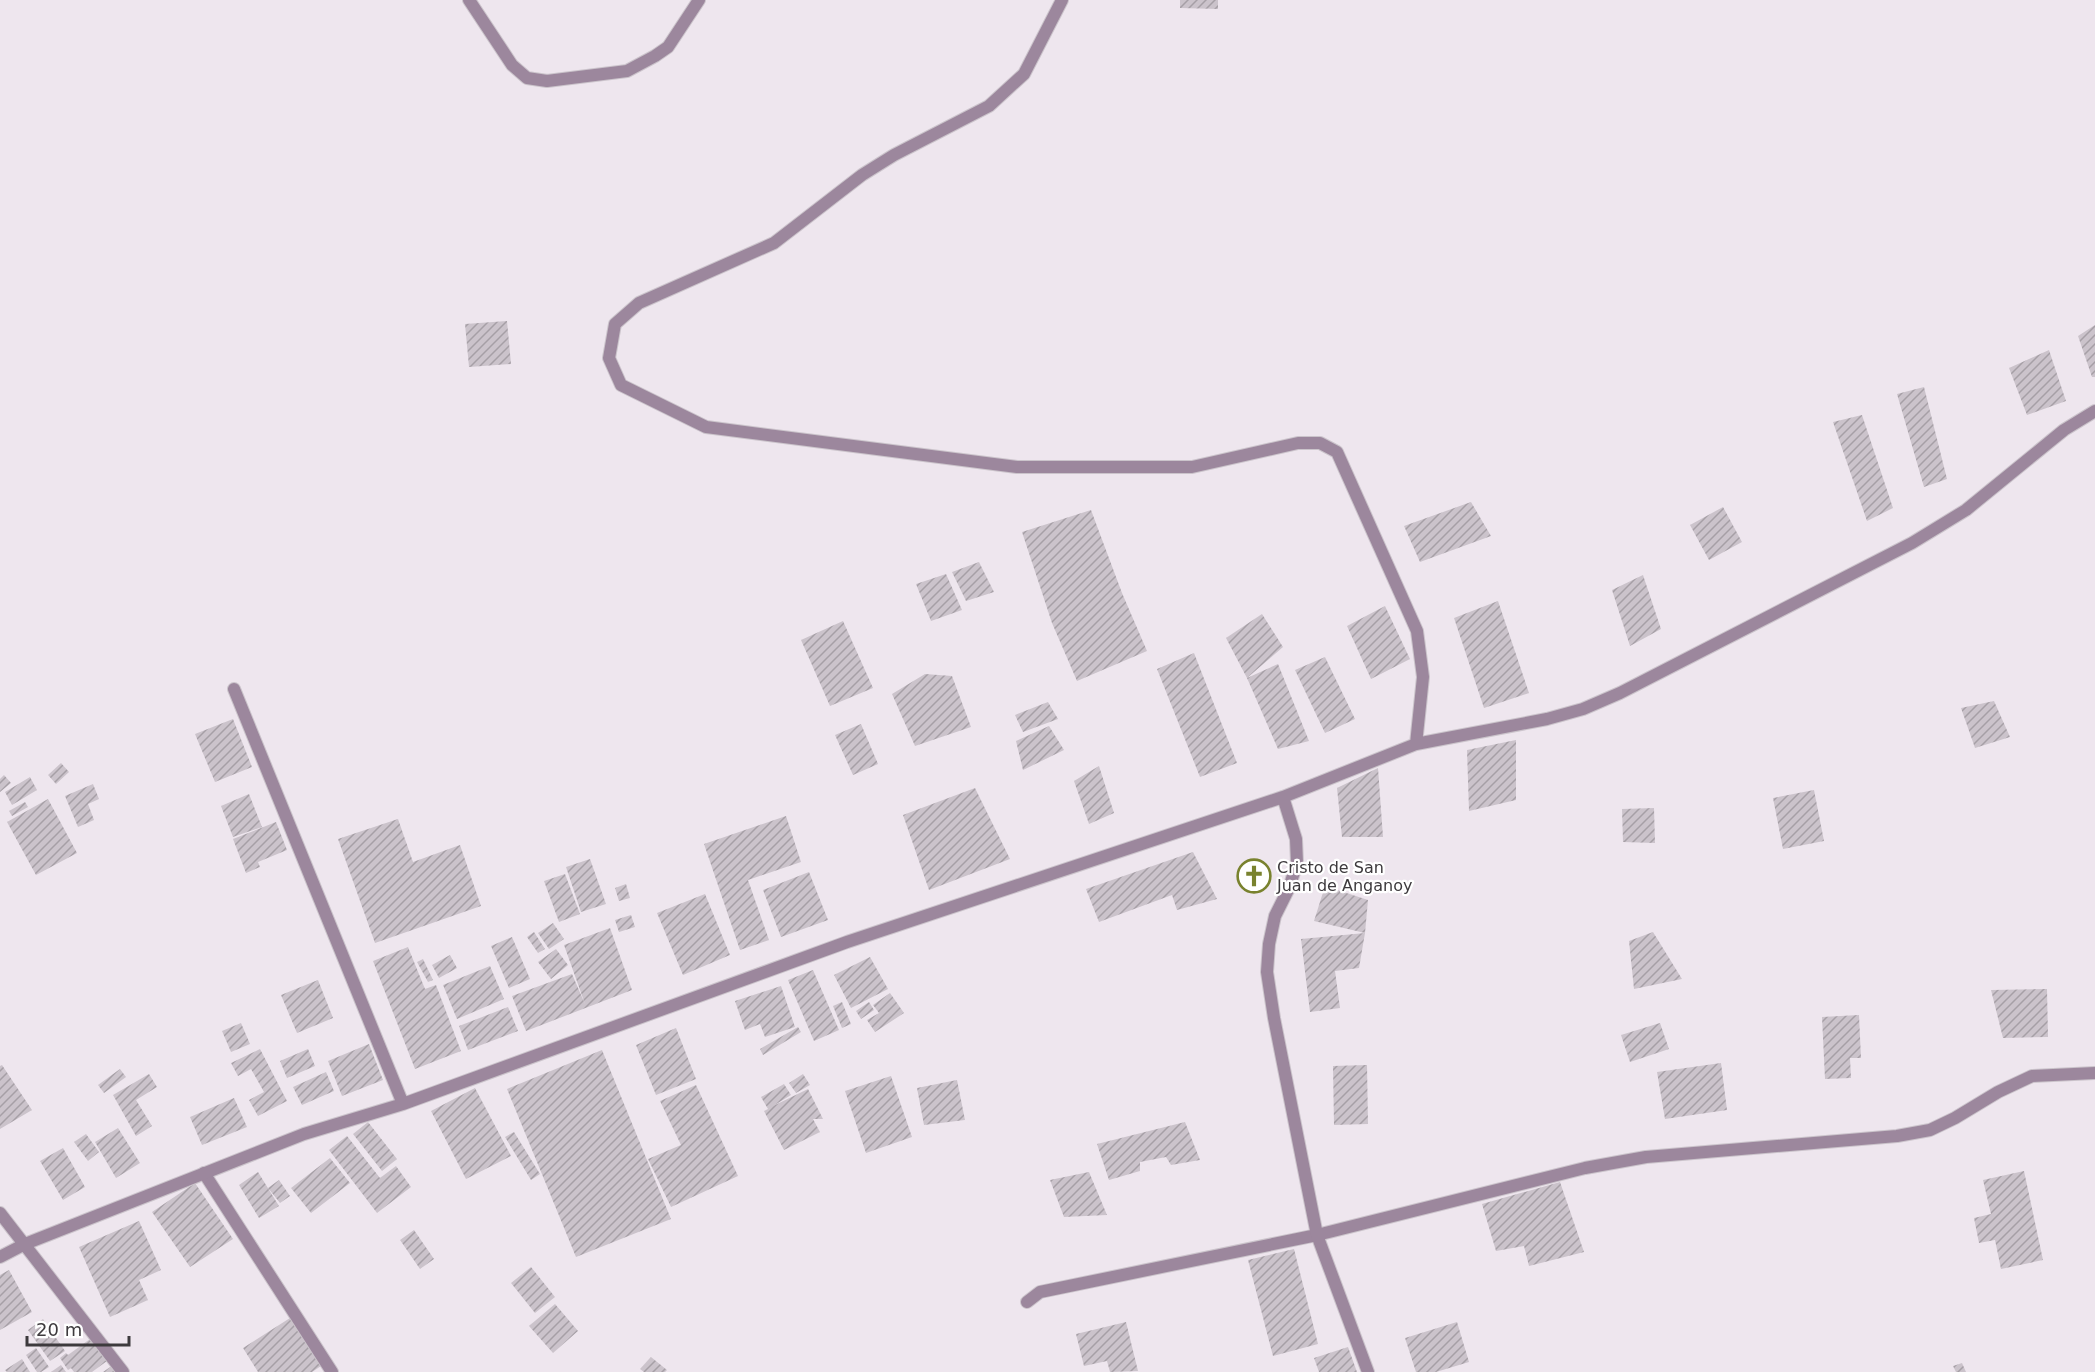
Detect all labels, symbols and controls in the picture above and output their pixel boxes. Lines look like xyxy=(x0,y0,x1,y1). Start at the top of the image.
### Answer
church icon: Cristo de San Juan de Anganoy xyxy=(1236,858,1272,894)
place label: Cristo de San Juan de Anganoy xyxy=(1276,858,1412,895)
scale bar xyxy=(27,1309,129,1347)
text: 20 m xyxy=(36,1319,82,1340)

